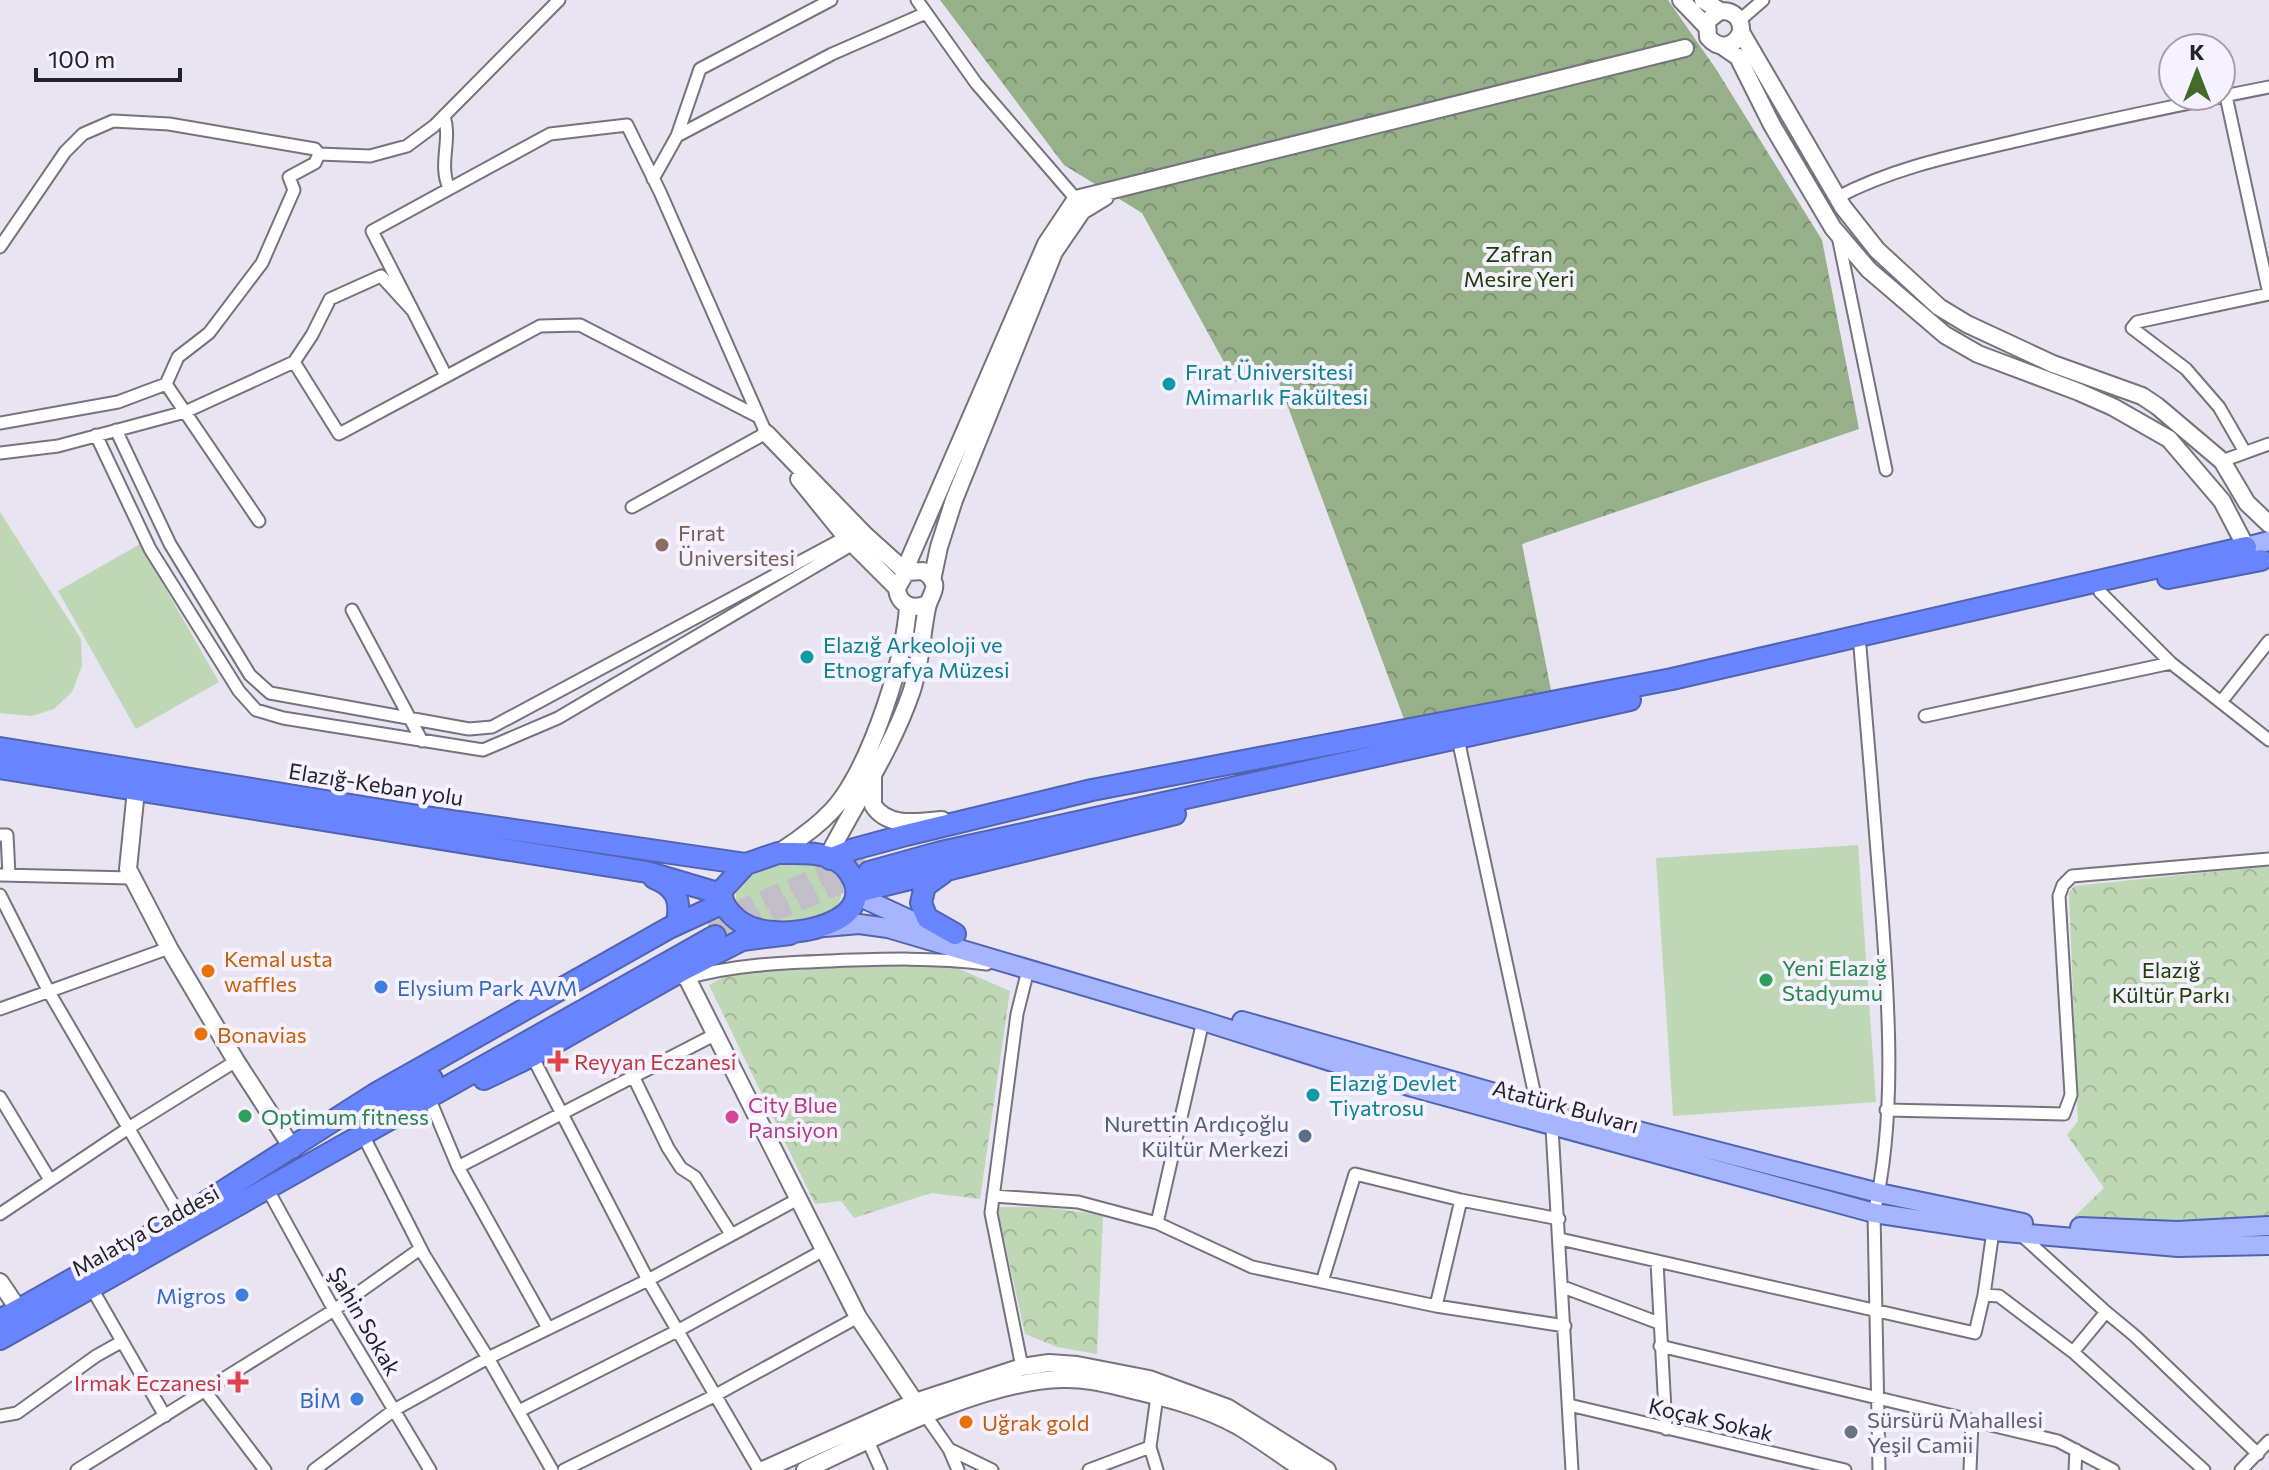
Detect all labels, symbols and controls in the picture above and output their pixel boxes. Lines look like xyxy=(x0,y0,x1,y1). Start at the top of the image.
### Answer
scale bar xyxy=(36,32,180,82)
north arrow xyxy=(2157,32,2237,112)
text: K xyxy=(2189,38,2205,65)
text: 100 m xyxy=(48,44,115,73)
park label: Zafran Mesire Yeri xyxy=(1464,240,1574,292)
place label: Fırat Üniversitesi Mimarlık Fakültesi xyxy=(1185,358,1368,410)
marker: Fırat Üniversitesi Mimarlık Fakültesi xyxy=(1160,375,1178,393)
place label: Fırat Üniversitesi xyxy=(678,519,795,571)
marker: Fırat Üniversitesi xyxy=(653,536,671,554)
place label: Elazığ Arkeoloji ve Etnografya Müzesi xyxy=(823,631,1010,683)
marker: Elazığ Arkeoloji ve Etnografya Müzesi xyxy=(798,648,816,666)
street label: Elazığ-Keban yolu xyxy=(287,757,465,811)
place label: Kemal usta waffles xyxy=(224,945,333,997)
place label: Yeni Elazığ Stadyumu xyxy=(1782,954,1887,1006)
park label: Elazığ Kültür Parkı xyxy=(2112,956,2230,1008)
marker: Kemal usta waffles xyxy=(199,962,217,980)
marker: Yeni Elazığ Stadyumu xyxy=(1757,971,1775,989)
place label: Elysium Park AVM xyxy=(397,974,577,1001)
marker: Elysium Park AVM xyxy=(372,978,390,996)
place label: Bonavias xyxy=(217,1021,307,1048)
marker: Bonavias xyxy=(192,1025,210,1043)
place label: Reyyan Eczanesi xyxy=(574,1048,736,1075)
marker: Reyyan Eczanesi xyxy=(549,1052,567,1070)
place label: Elazığ Devlet Tiyatrosu xyxy=(1329,1069,1457,1121)
street label: Atatürk Bulvarı xyxy=(1490,1074,1642,1138)
marker: Elazığ Devlet Tiyatrosu xyxy=(1304,1086,1322,1104)
place label: City Blue Pansiyon xyxy=(748,1091,838,1143)
place label: Optimum fitness xyxy=(261,1103,429,1130)
marker: Optimum fitness xyxy=(236,1107,254,1125)
marker: City Blue Pansiyon xyxy=(723,1108,741,1126)
place label: Nurettin Ardıçoğlu Kültür Merkezi xyxy=(1104,1110,1289,1162)
marker: Nurettin Ardıçoğlu Kültür Merkezi xyxy=(1296,1127,1314,1145)
street label: Malatya Caddesi xyxy=(66,1178,224,1282)
street label: Şahin Sokak xyxy=(323,1262,407,1380)
place label: Migros xyxy=(156,1282,226,1309)
marker: Migros xyxy=(233,1286,251,1304)
place label: Irmak Eczanesi xyxy=(74,1369,222,1396)
marker: Irmak Eczanesi xyxy=(229,1373,247,1391)
place label: BİM xyxy=(300,1386,341,1413)
marker: BİM xyxy=(348,1390,366,1408)
street label: Koçak Sokak xyxy=(1646,1392,1776,1446)
place label: Sürsürü Mahallesi Yeşil Camii xyxy=(1867,1406,2043,1458)
place label: Uğrak gold xyxy=(982,1409,1089,1436)
marker: Uğrak gold xyxy=(957,1413,975,1431)
marker: Sürsürü Mahallesi Yeşil Camii xyxy=(1842,1423,1860,1441)

